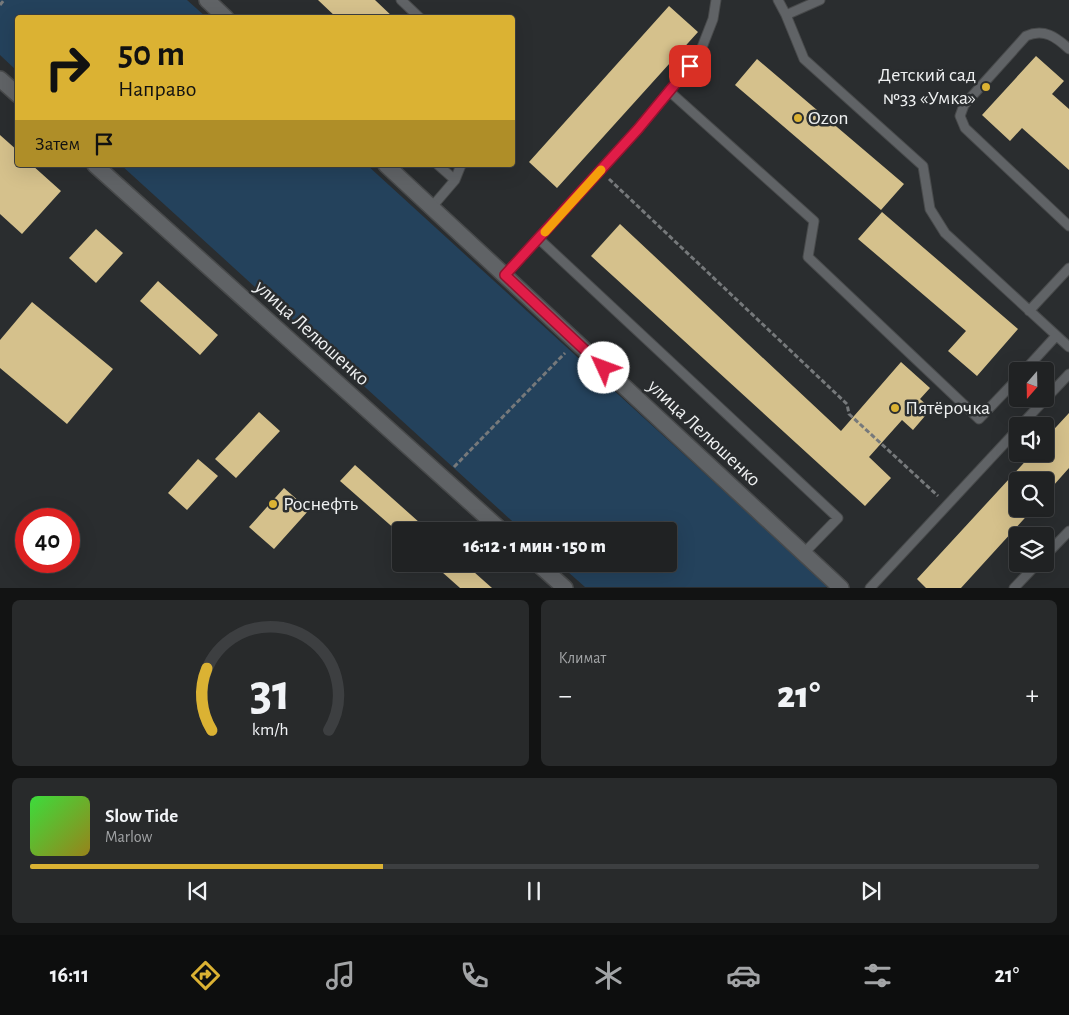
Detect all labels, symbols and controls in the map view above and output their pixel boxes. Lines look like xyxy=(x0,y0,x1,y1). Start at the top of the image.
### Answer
icon: right xyxy=(35,35,100,100)
text: 50 m xyxy=(118,37,185,72)
pin xyxy=(669,45,711,87)
icon: arrive xyxy=(676,52,704,80)
place label: Детский сад №33 «Умка» xyxy=(878,65,976,108)
text: Направо xyxy=(118,78,196,100)
marker: Детский сад №33 «Умка» xyxy=(980,81,992,93)
place label: Ozon xyxy=(808,108,849,128)
marker: Ozon xyxy=(792,112,804,124)
icon: arrive xyxy=(90,130,118,158)
text: Затем xyxy=(35,135,80,154)
street label: улица Лелюшенко xyxy=(250,276,373,389)
position arrow xyxy=(577,341,629,393)
north arrow xyxy=(1009,362,1054,408)
map controls xyxy=(1009,362,1054,572)
street label: улица Лелюшенко xyxy=(643,375,764,490)
place label: Пятёрочка xyxy=(905,398,990,418)
marker: Пятёрочка xyxy=(889,402,901,414)
button: sound xyxy=(1009,417,1054,462)
button: search xyxy=(1009,472,1054,517)
place label: Роснефть xyxy=(283,494,358,514)
marker: Роснефть xyxy=(267,498,279,510)
speed limit sign: 40 xyxy=(15,508,80,573)
button: layers xyxy=(1009,527,1054,572)
text: 16:12 · 1 мин · 150 m xyxy=(463,537,606,556)
text: Климат xyxy=(559,650,606,666)
text: 31 xyxy=(250,667,291,719)
text: 21° xyxy=(777,677,820,715)
text: − xyxy=(559,682,572,710)
text: + xyxy=(1026,682,1039,710)
text: km/h xyxy=(252,721,289,739)
text: Slow Tide xyxy=(105,807,178,826)
text: Marlow xyxy=(105,829,152,845)
icon: previous xyxy=(184,877,212,905)
icon: pause xyxy=(520,877,548,905)
icon: next xyxy=(857,877,885,905)
icon: directions xyxy=(188,958,223,993)
icon: music xyxy=(323,958,358,993)
icon: phone xyxy=(457,958,492,993)
icon: climate xyxy=(591,958,626,993)
icon: car xyxy=(726,958,761,993)
icon: filters xyxy=(860,958,895,993)
text: 16:11 xyxy=(50,964,89,986)
text: 21° xyxy=(995,964,1019,986)

